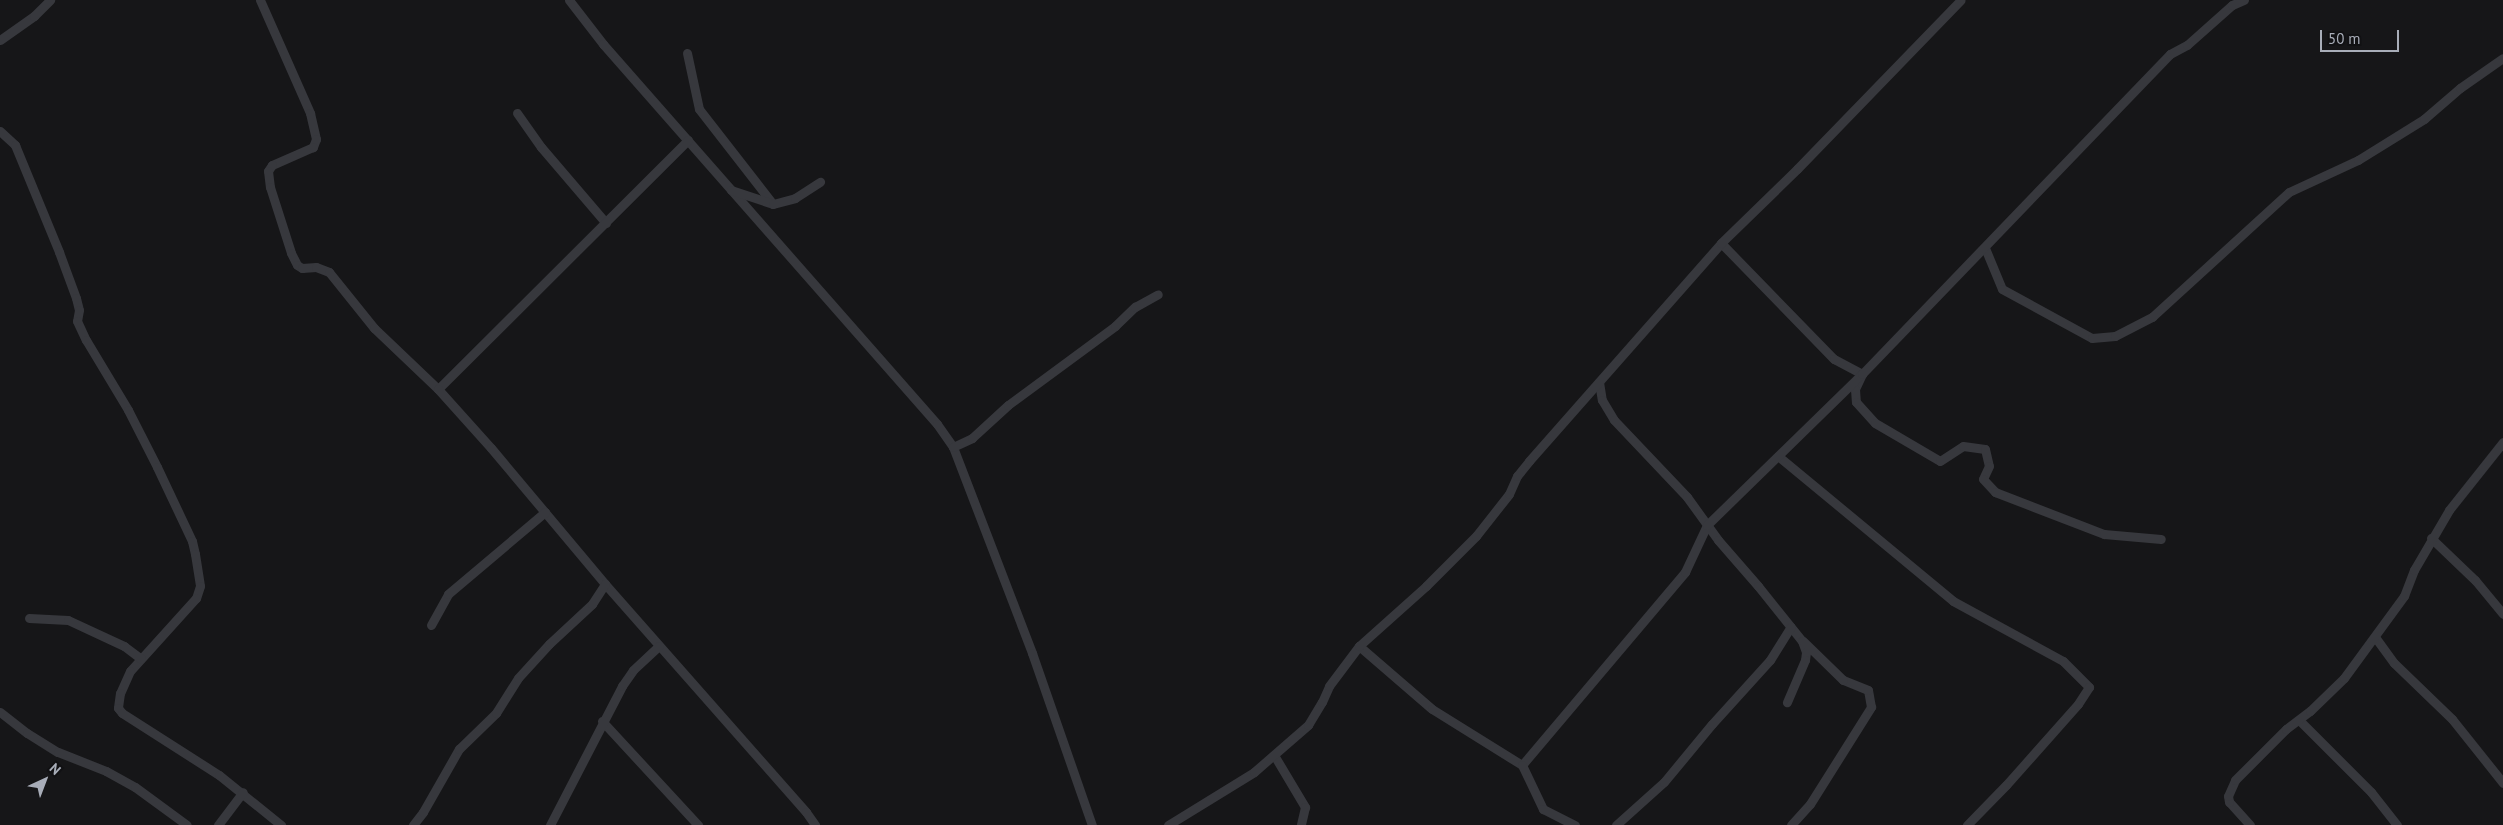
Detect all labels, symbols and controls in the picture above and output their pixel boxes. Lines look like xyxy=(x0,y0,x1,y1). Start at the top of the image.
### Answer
scale bar xyxy=(2323,20,2402,52)
text: 50 m xyxy=(2328,29,2361,48)
north arrow xyxy=(20,755,70,805)
text: N xyxy=(46,759,65,779)

